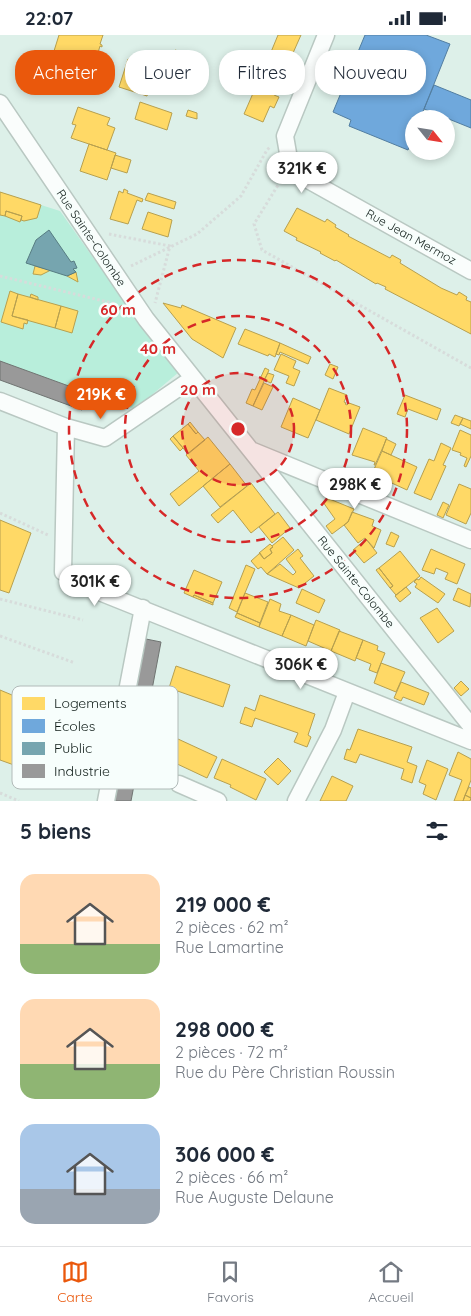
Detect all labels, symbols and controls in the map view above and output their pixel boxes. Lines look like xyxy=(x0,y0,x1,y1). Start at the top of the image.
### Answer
text: 22:07 xyxy=(25,6,73,30)
chip: Acheter xyxy=(15,50,115,95)
chip: Louer xyxy=(125,50,209,95)
chip: Filtres xyxy=(219,50,305,95)
chip: Nouveau xyxy=(315,50,426,95)
north arrow xyxy=(405,110,455,160)
map controls xyxy=(405,110,455,160)
pin: 321K € xyxy=(261,151,343,194)
text: 321K € xyxy=(278,158,326,178)
street label: Rue Sainte-Colombe xyxy=(53,186,130,289)
street label: Rue Jean Mermoz xyxy=(363,205,459,268)
text: 60 m xyxy=(100,300,136,319)
text: 40 m xyxy=(140,339,176,358)
pin: 219K € xyxy=(60,377,142,420)
text: 20 m xyxy=(180,380,216,399)
text: 219K € xyxy=(76,384,126,404)
centre of rings xyxy=(229,420,247,438)
pin: 298K € xyxy=(314,467,396,510)
text: 298K € xyxy=(329,474,381,494)
street label: Rue Sainte-Colombe xyxy=(315,533,398,631)
pin: 301K € xyxy=(54,565,136,607)
text: 301K € xyxy=(70,571,120,591)
pin: 306K € xyxy=(260,647,342,690)
text: 306K € xyxy=(275,654,327,674)
legend xyxy=(12,686,178,789)
text: Logements xyxy=(54,694,127,712)
text: Écoles xyxy=(54,717,95,735)
text: Public xyxy=(54,739,92,757)
text: Industrie xyxy=(54,762,110,780)
icon: filters xyxy=(423,817,451,845)
text: 5 biens xyxy=(20,818,91,844)
text: 219 000 € xyxy=(175,891,271,917)
icon: home xyxy=(60,894,120,954)
text: 2 pièces · 62 m² xyxy=(175,917,289,937)
text: Rue Lamartine xyxy=(175,937,284,957)
text: 298 000 € xyxy=(175,1016,274,1042)
icon: home xyxy=(60,1019,120,1079)
text: 2 pièces · 72 m² xyxy=(175,1042,288,1062)
text: Rue du Père Christian Roussin xyxy=(175,1062,395,1082)
text: 306 000 € xyxy=(175,1141,274,1167)
icon: home xyxy=(60,1144,120,1204)
text: 2 pièces · 66 m² xyxy=(175,1167,288,1187)
text: Rue Auguste Delaune xyxy=(175,1187,334,1207)
tab: Carte xyxy=(57,1258,93,1306)
tab: Favoris xyxy=(207,1258,254,1306)
tab: Accueil xyxy=(368,1258,414,1306)

